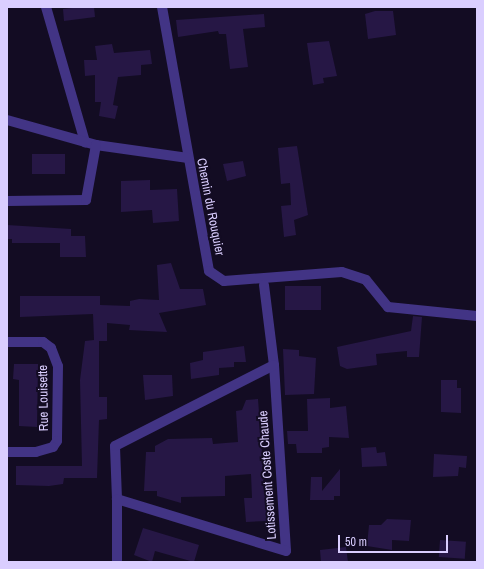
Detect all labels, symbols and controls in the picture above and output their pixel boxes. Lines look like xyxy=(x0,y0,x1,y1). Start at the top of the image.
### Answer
street label: Chemin du Rouquier xyxy=(193,157,227,257)
street label: Rue Louisette xyxy=(36,365,52,431)
street label: Lotissement Coste Chaude xyxy=(256,410,280,540)
scale bar xyxy=(340,527,450,553)
text: 50 m xyxy=(345,534,367,550)

